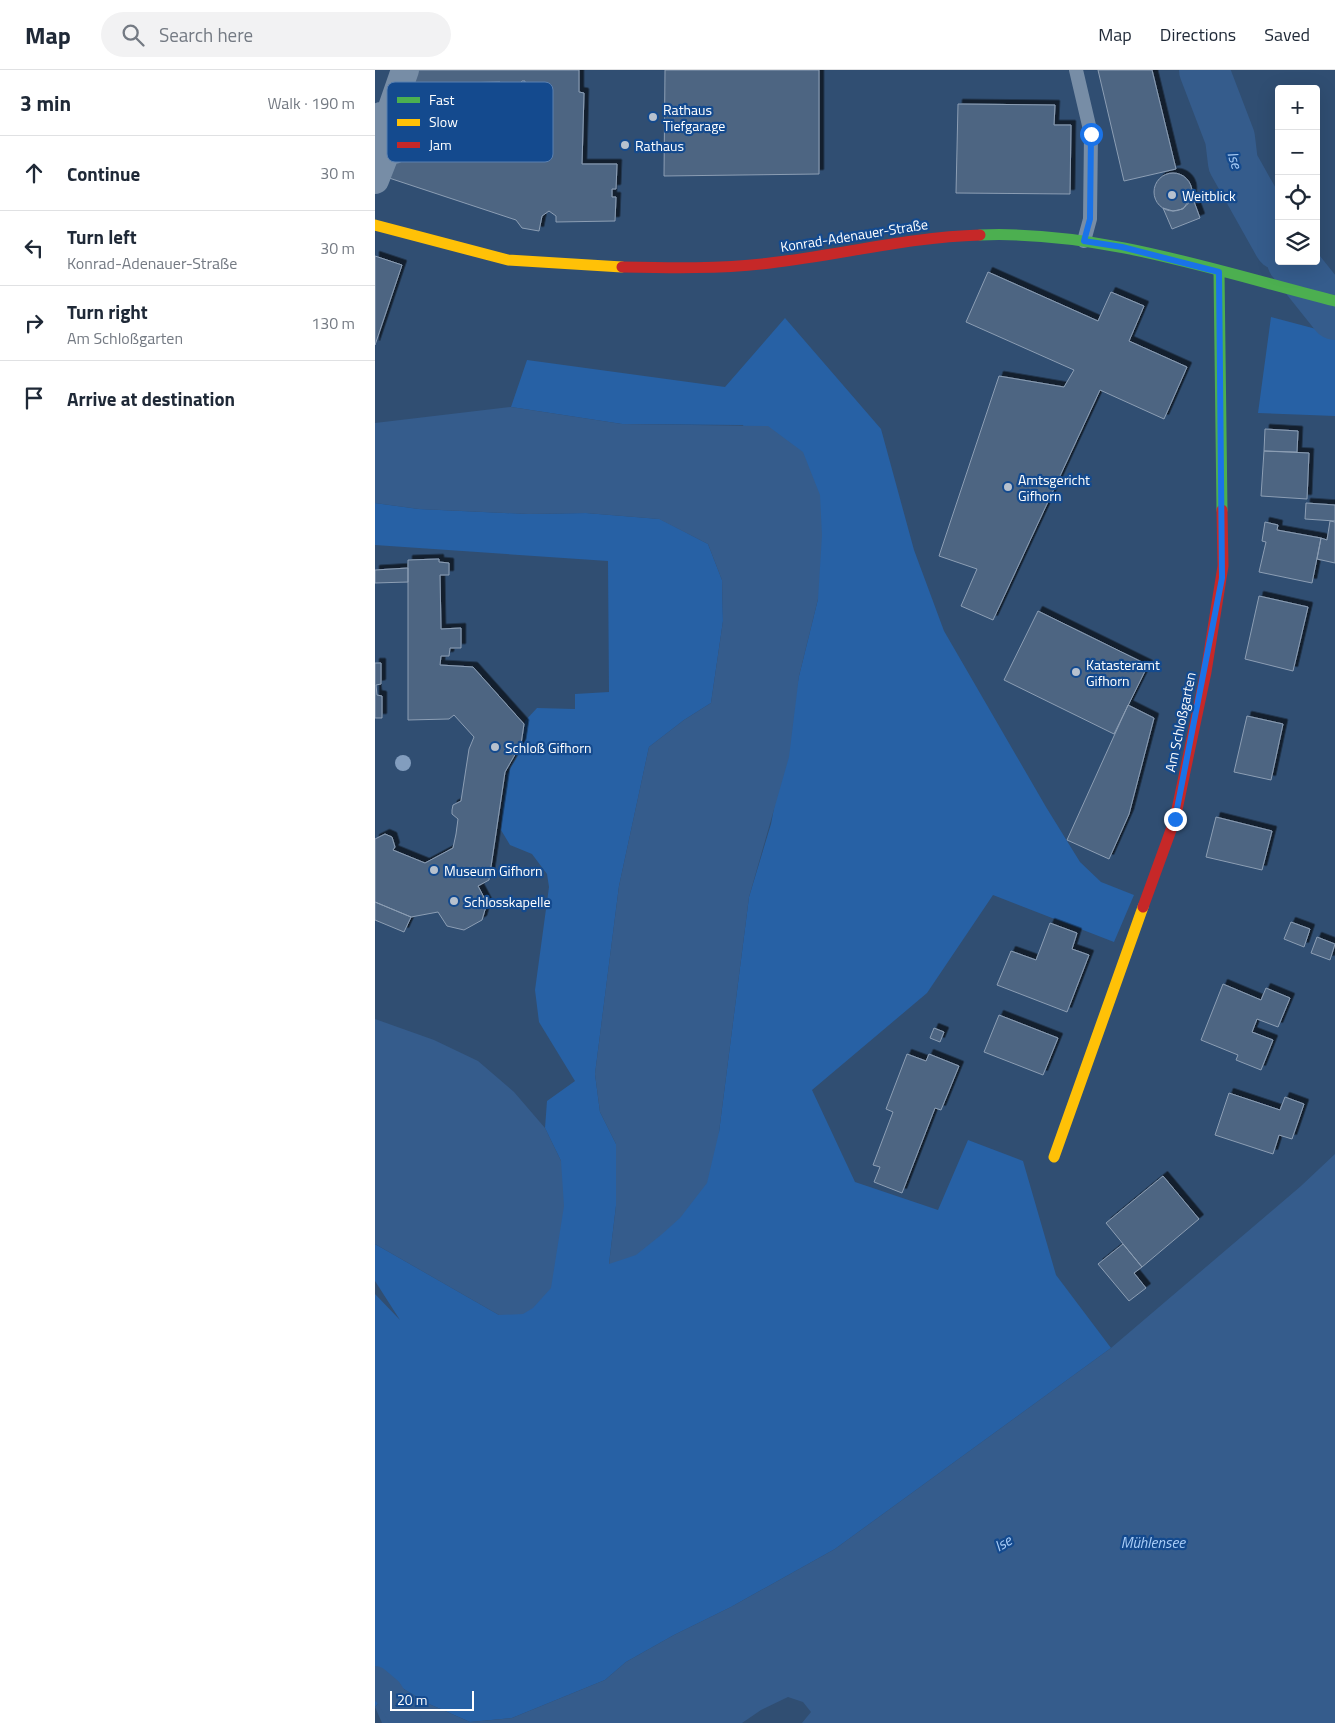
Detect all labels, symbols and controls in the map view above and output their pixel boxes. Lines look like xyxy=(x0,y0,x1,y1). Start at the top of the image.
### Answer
search box xyxy=(101,12,451,57)
text: Map xyxy=(25,17,71,53)
text: Search here xyxy=(159,20,253,49)
icon: search xyxy=(119,21,147,49)
text: Map xyxy=(1098,21,1132,48)
text: Directions xyxy=(1160,21,1236,48)
text: Saved xyxy=(1264,21,1310,48)
legend xyxy=(387,82,553,162)
map controls xyxy=(1275,85,1320,265)
button: + xyxy=(1275,85,1320,130)
text: 3 min xyxy=(20,87,71,119)
text: Fast xyxy=(429,89,454,110)
text: Walk · 190 m xyxy=(267,91,355,115)
place label: Rathaus Tiefgarage xyxy=(663,99,725,136)
text: Slow xyxy=(429,111,458,132)
marker: Rathaus Tiefgarage xyxy=(647,111,659,123)
route start xyxy=(1080,123,1103,146)
button: − xyxy=(1275,130,1320,175)
text: Jam xyxy=(429,134,452,155)
place label: Rathaus xyxy=(635,135,684,156)
marker: Rathaus xyxy=(619,139,631,151)
water label: Ise xyxy=(1222,149,1249,172)
icon: ahead xyxy=(20,159,48,187)
text: Continue xyxy=(67,159,140,188)
text: 30 m xyxy=(320,161,355,185)
button: locate xyxy=(1275,175,1320,220)
place label: Weitblick xyxy=(1182,185,1236,206)
marker: Weitblick xyxy=(1166,189,1178,201)
street label: Konrad-Adenauer-Straße xyxy=(779,213,929,257)
button: layers xyxy=(1275,220,1320,265)
text: Turn left xyxy=(67,222,137,251)
icon: left xyxy=(20,234,48,262)
text: 30 m xyxy=(320,236,355,260)
text: Konrad-Adenauer-Straße xyxy=(67,251,237,275)
text: Turn right xyxy=(67,297,148,326)
icon: right xyxy=(20,309,48,337)
text: 130 m xyxy=(311,311,355,335)
text: Am Schloßgarten xyxy=(67,326,183,350)
icon: arrive xyxy=(20,384,48,412)
text: Arrive at destination xyxy=(67,384,235,413)
place label: Amtsgericht Gifhorn xyxy=(1018,469,1090,506)
marker: Amtsgericht Gifhorn xyxy=(1002,481,1014,493)
place label: Katasteramt Gifhorn xyxy=(1086,654,1160,691)
marker: Katasteramt Gifhorn xyxy=(1070,666,1082,678)
street label: Am Schloßgarten xyxy=(1159,670,1201,774)
place label: Schloß Gifhorn xyxy=(505,737,592,758)
marker: Schloß Gifhorn xyxy=(489,741,501,753)
route end xyxy=(1164,808,1187,831)
place label: Museum Gifhorn xyxy=(444,860,543,881)
marker: Museum Gifhorn xyxy=(428,864,440,876)
place label: Schlosskapelle xyxy=(464,891,551,912)
marker: Schlosskapelle xyxy=(448,895,460,907)
water label: Ise xyxy=(990,1528,1017,1557)
water label: Mühlensee xyxy=(1121,1531,1186,1554)
scale bar xyxy=(390,1688,474,1711)
text: 20 m xyxy=(397,1689,427,1710)

